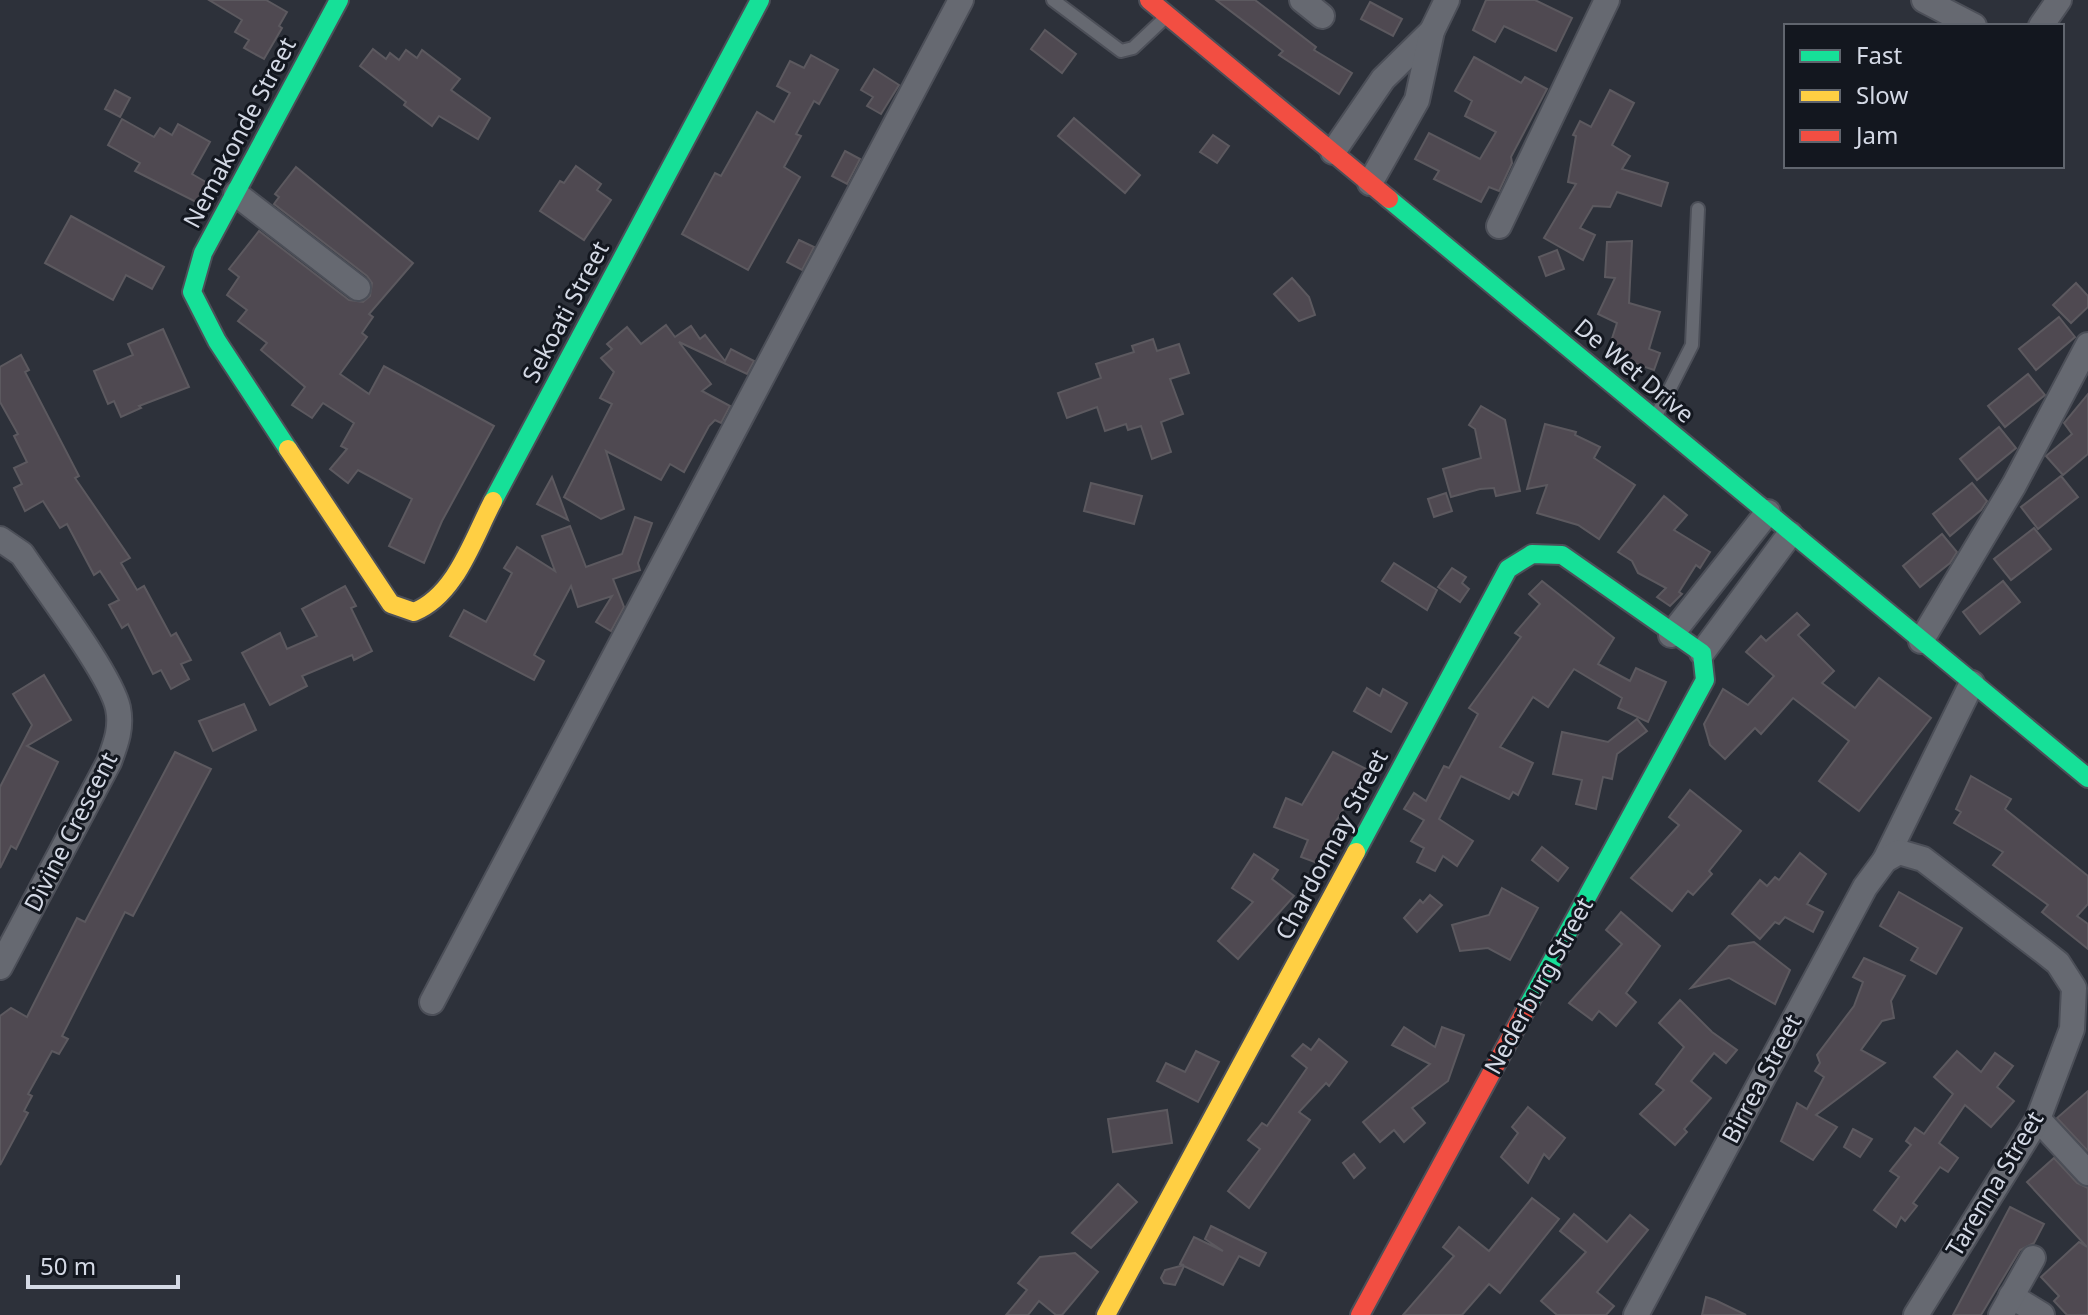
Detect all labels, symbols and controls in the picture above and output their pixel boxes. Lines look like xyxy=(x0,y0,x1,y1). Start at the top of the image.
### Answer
legend xyxy=(1784,24,2064,168)
street label: Nemakonde Street xyxy=(174,31,303,233)
text: Fast xyxy=(1856,38,1902,71)
text: Slow xyxy=(1856,78,1908,111)
text: Jam xyxy=(1854,118,1898,151)
street label: Sekoati Street xyxy=(514,235,616,388)
street label: De Wet Drive xyxy=(1568,310,1702,430)
street label: Chardonnay Street xyxy=(1267,743,1395,945)
street label: Divine Crescent xyxy=(15,746,124,917)
street label: Nederburg Street xyxy=(1475,891,1600,1080)
street label: Birrea Street xyxy=(1713,1008,1809,1148)
street label: Tarenna Street xyxy=(1937,1104,2050,1262)
scale bar xyxy=(28,1239,178,1289)
text: 50 m xyxy=(40,1249,96,1282)

